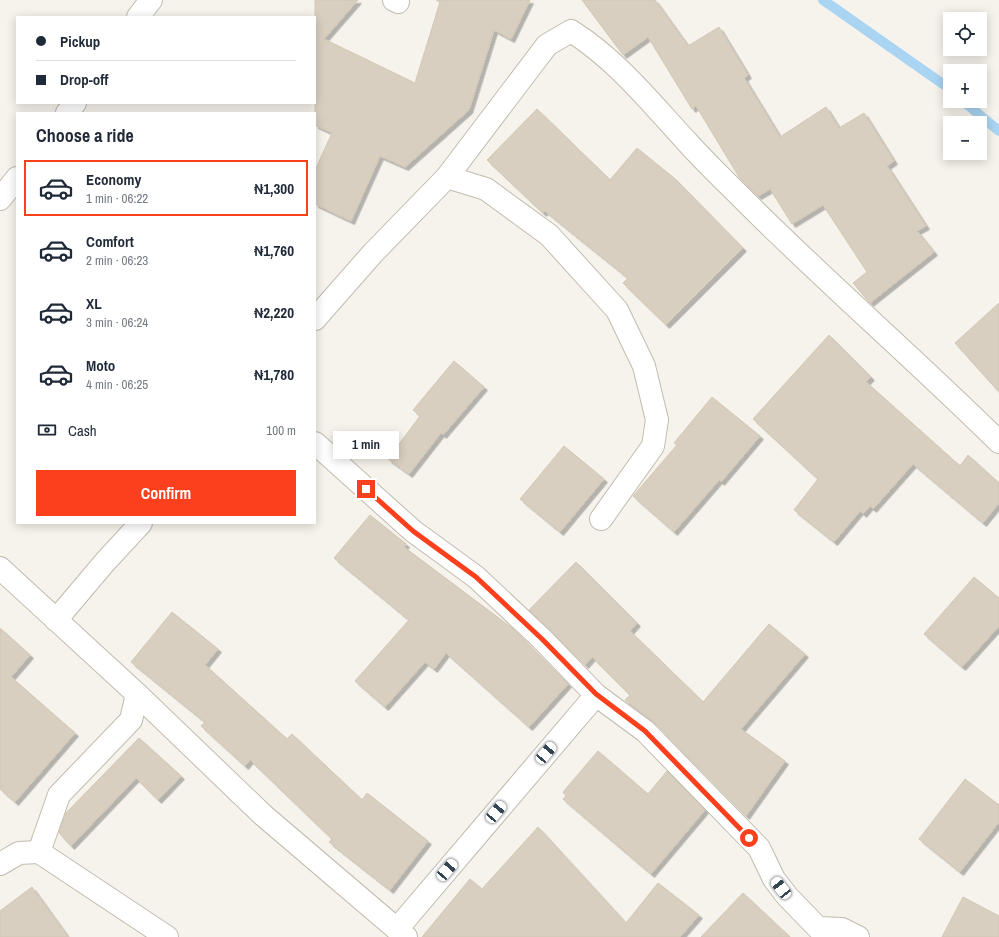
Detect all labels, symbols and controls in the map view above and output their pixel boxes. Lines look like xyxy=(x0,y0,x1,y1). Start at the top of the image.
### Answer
map controls xyxy=(943,12,987,160)
button: locate xyxy=(943,12,987,56)
text: Pickup xyxy=(60,31,100,52)
button: + xyxy=(943,64,987,108)
text: Drop-off xyxy=(60,69,109,90)
button: − xyxy=(943,116,987,160)
text: Choose a ride xyxy=(36,123,134,148)
text: Economy xyxy=(86,169,141,190)
icon: car xyxy=(38,170,74,206)
text: ₦1,300 xyxy=(254,178,294,199)
text: 1 min · 06:22 xyxy=(86,190,148,207)
text: Comfort xyxy=(86,231,134,252)
icon: car xyxy=(38,232,74,268)
text: ₦1,760 xyxy=(254,240,294,261)
text: 2 min · 06:23 xyxy=(86,252,148,269)
text: XL xyxy=(86,293,102,314)
icon: car xyxy=(38,294,74,330)
text: ₦2,220 xyxy=(254,302,294,323)
text: 3 min · 06:24 xyxy=(86,314,148,331)
text: Moto xyxy=(86,355,115,376)
icon: car xyxy=(38,356,74,392)
text: ₦1,780 xyxy=(254,364,294,385)
text: 4 min · 06:25 xyxy=(86,376,148,393)
icon: cash xyxy=(36,419,58,441)
text: Cash xyxy=(68,420,97,441)
text: 100 m xyxy=(266,422,296,439)
callout: 1 min xyxy=(333,431,399,459)
text: 1 min xyxy=(352,436,380,453)
button: Confirm xyxy=(36,470,296,516)
route end xyxy=(357,480,375,498)
car xyxy=(534,740,558,766)
car xyxy=(484,799,508,825)
route start xyxy=(740,829,758,847)
car xyxy=(435,857,459,883)
car xyxy=(769,875,793,901)

